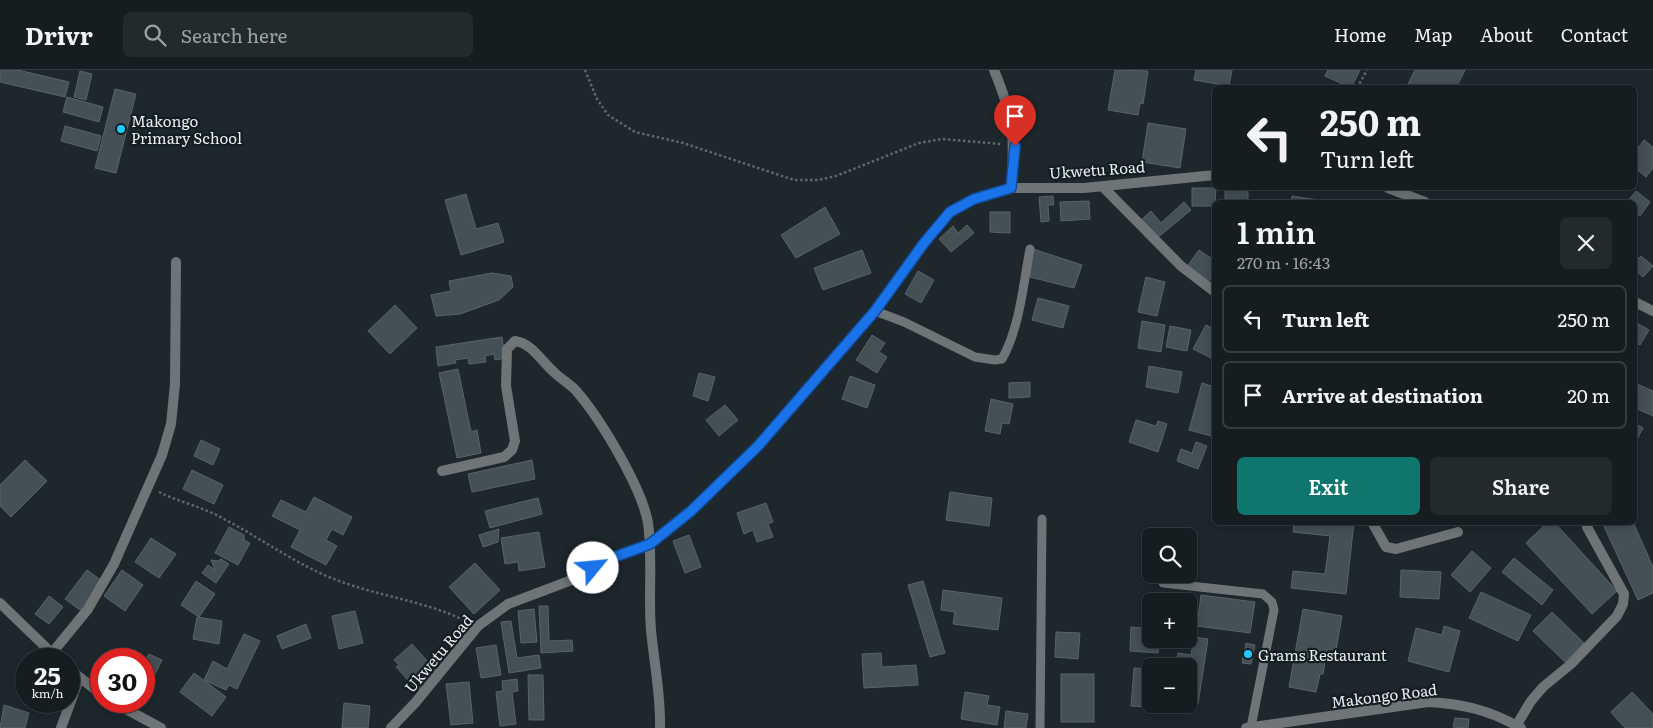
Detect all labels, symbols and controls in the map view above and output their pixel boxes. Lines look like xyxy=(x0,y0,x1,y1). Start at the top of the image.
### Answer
search box xyxy=(123,12,473,57)
text: Drivr xyxy=(25,17,93,52)
icon: search xyxy=(141,21,169,49)
text: Search here xyxy=(181,21,287,49)
text: Home xyxy=(1334,21,1386,48)
text: Map xyxy=(1414,21,1452,48)
text: About xyxy=(1480,21,1533,48)
text: Contact xyxy=(1561,21,1628,48)
pin xyxy=(994,95,1036,146)
text: 250 m xyxy=(1320,95,1421,147)
icon: arrive xyxy=(1001,102,1029,130)
icon: left xyxy=(1237,105,1302,170)
place label: Makongo Primary School xyxy=(131,109,242,149)
marker: Makongo Primary School xyxy=(115,123,127,135)
text: Turn left xyxy=(1320,142,1414,175)
street label: Ukwetu Road xyxy=(1048,154,1146,184)
text: 1 min xyxy=(1237,209,1316,253)
button: close xyxy=(1560,217,1612,269)
text: 270 m · 16:43 xyxy=(1237,250,1330,274)
icon: left xyxy=(1239,305,1267,333)
text: Turn left xyxy=(1282,305,1369,333)
text: 250 m xyxy=(1558,305,1610,333)
icon: arrive xyxy=(1239,381,1267,409)
text: Arrive at destination xyxy=(1282,381,1483,409)
text: 20 m xyxy=(1567,381,1610,409)
button: Exit xyxy=(1237,457,1420,515)
button: Share xyxy=(1430,457,1612,515)
map controls xyxy=(1142,528,1197,713)
button: search xyxy=(1142,528,1197,583)
position arrow xyxy=(566,541,618,593)
button: + xyxy=(1142,593,1197,648)
street label: Ukwetu Road xyxy=(398,609,478,697)
place label: Grams Restaurant xyxy=(1258,643,1387,666)
speed limit sign: 30 xyxy=(90,648,155,713)
marker: Grams Restaurant xyxy=(1242,648,1254,660)
text: 25 xyxy=(34,656,61,693)
button: − xyxy=(1142,658,1197,713)
street label: Makongo Road xyxy=(1330,677,1438,713)
text: km/h xyxy=(32,684,63,702)

